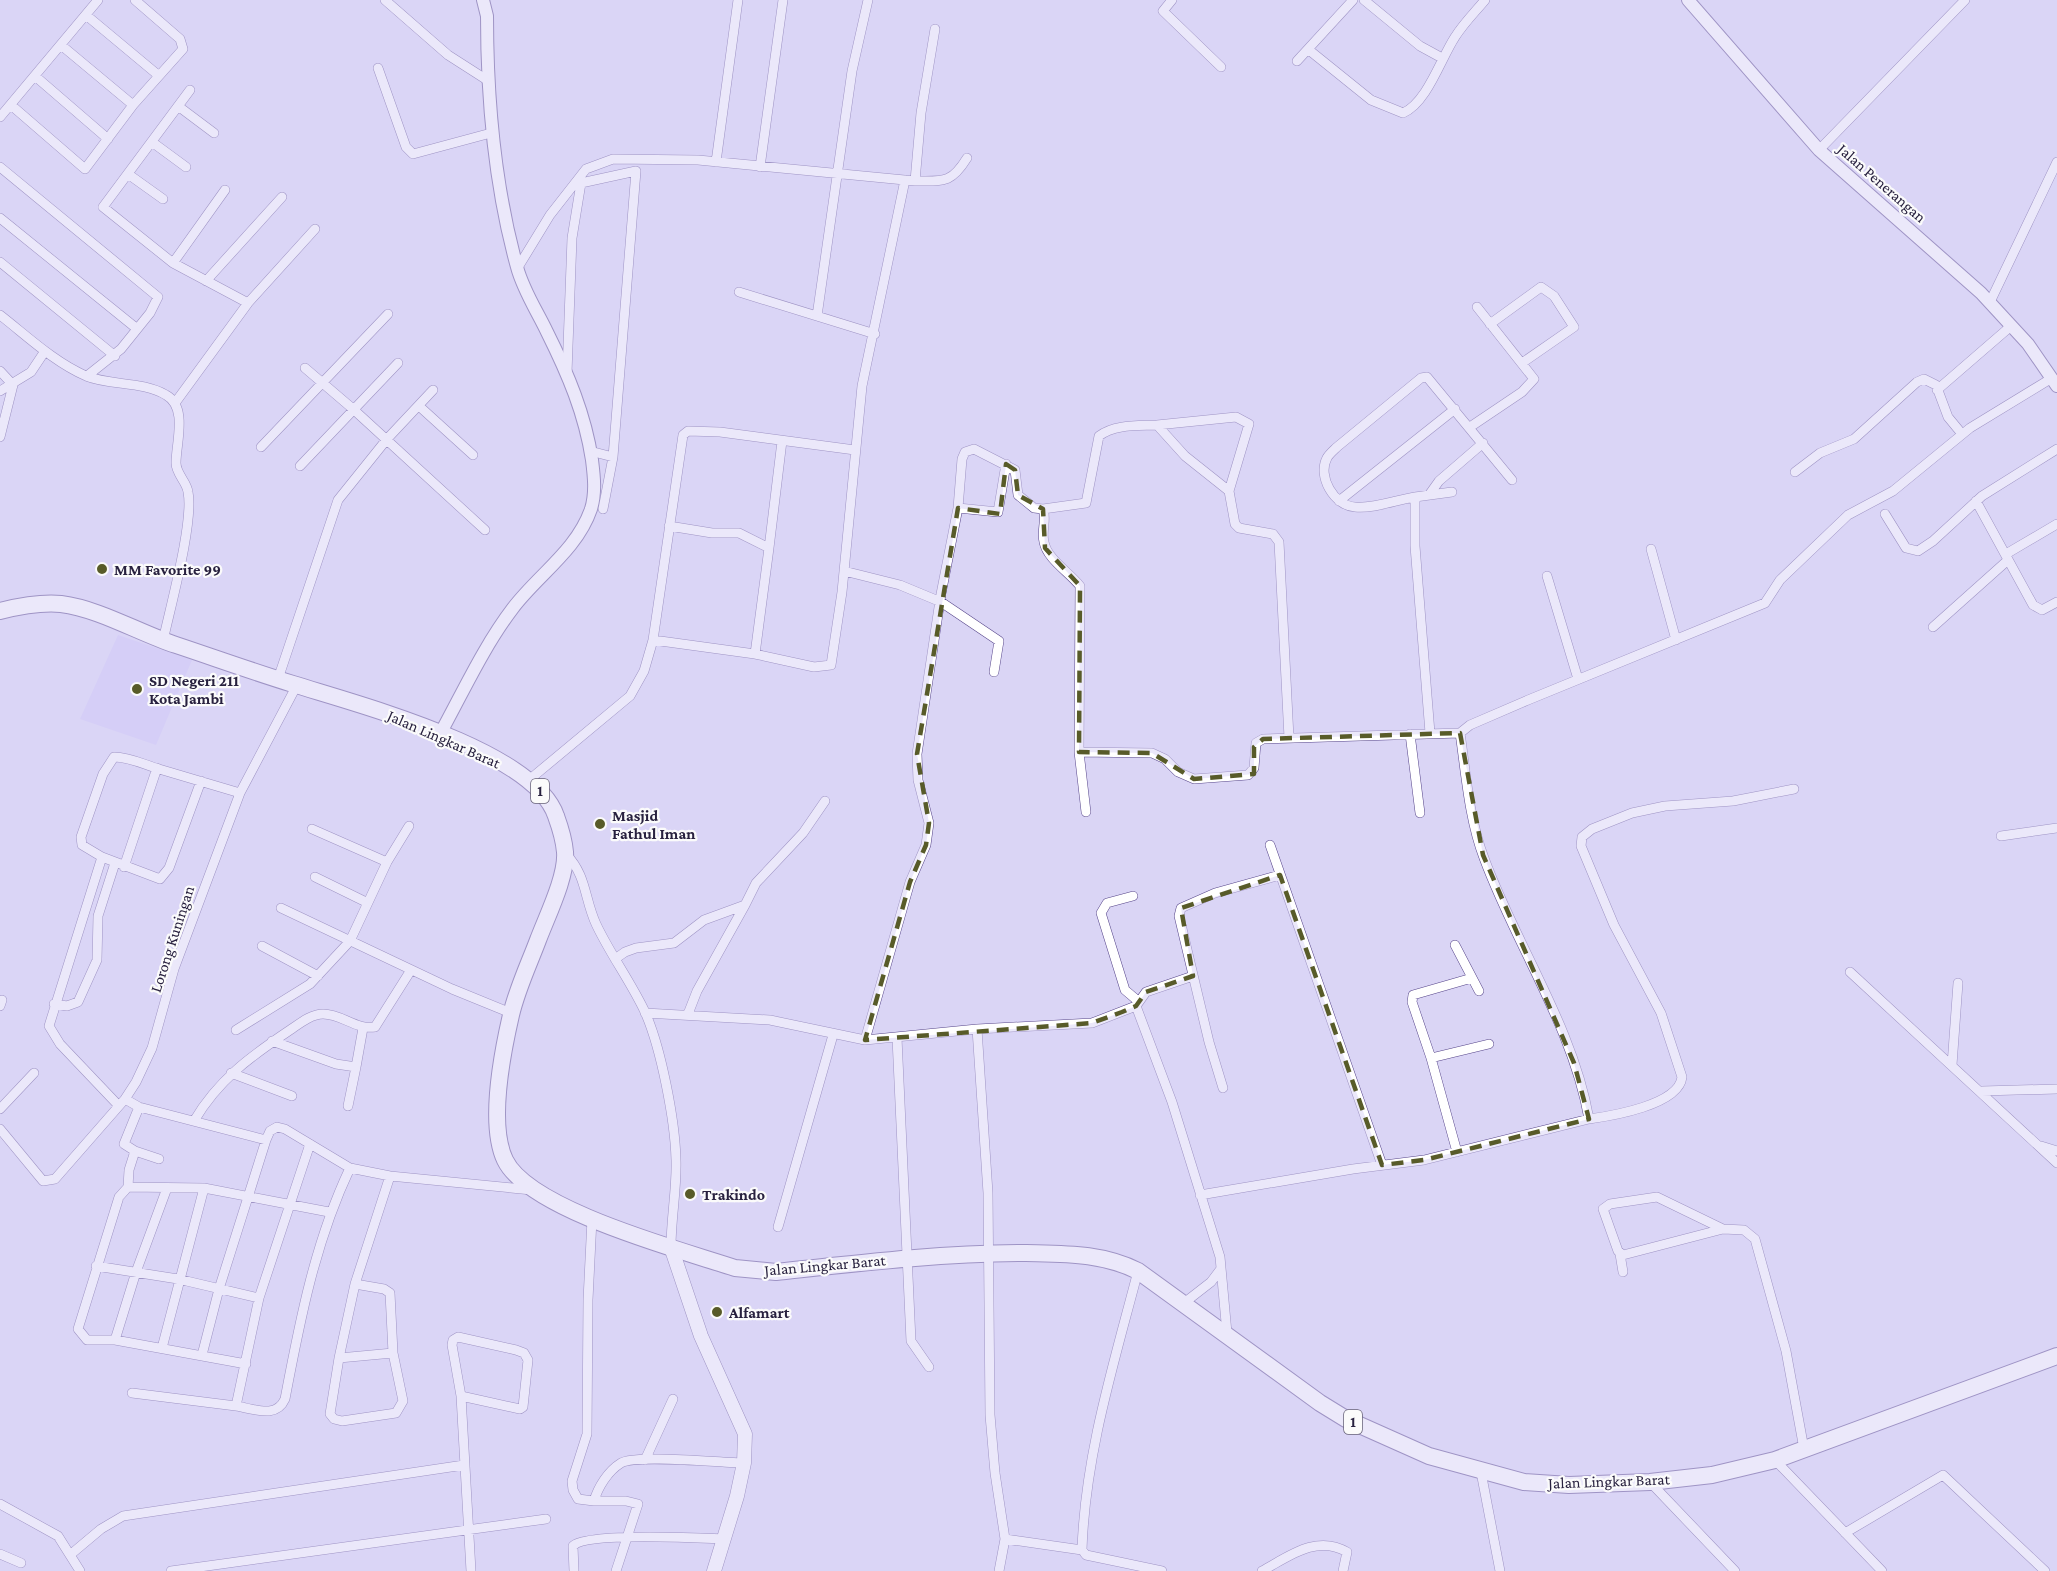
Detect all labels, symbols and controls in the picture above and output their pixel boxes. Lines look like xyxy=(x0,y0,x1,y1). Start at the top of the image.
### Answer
street label: Jalan Penerangan xyxy=(1832,139,1930,227)
place label: MM Favorite 99 xyxy=(114,561,221,578)
marker: MM Favorite 99 xyxy=(95,562,109,576)
place label: SD Negeri 211 Kota Jambi xyxy=(149,672,239,707)
marker: SD Negeri 211 Kota Jambi xyxy=(130,682,144,696)
street label: Jalan Lingkar Barat xyxy=(383,706,504,773)
road number: 1 xyxy=(531,779,549,803)
place label: Masjid Fathul Iman xyxy=(612,807,695,842)
marker: Masjid Fathul Iman xyxy=(593,817,607,831)
street label: Lorong Kuningan xyxy=(147,883,198,995)
place label: Trakindo xyxy=(702,1186,765,1203)
marker: Trakindo xyxy=(683,1187,697,1201)
street label: Jalan Lingkar Barat xyxy=(762,1251,887,1280)
place label: Alfamart xyxy=(728,1304,790,1321)
marker: Alfamart xyxy=(710,1305,724,1319)
road number: 1 xyxy=(1344,1410,1362,1434)
street label: Jalan Lingkar Barat xyxy=(1546,1470,1671,1493)

